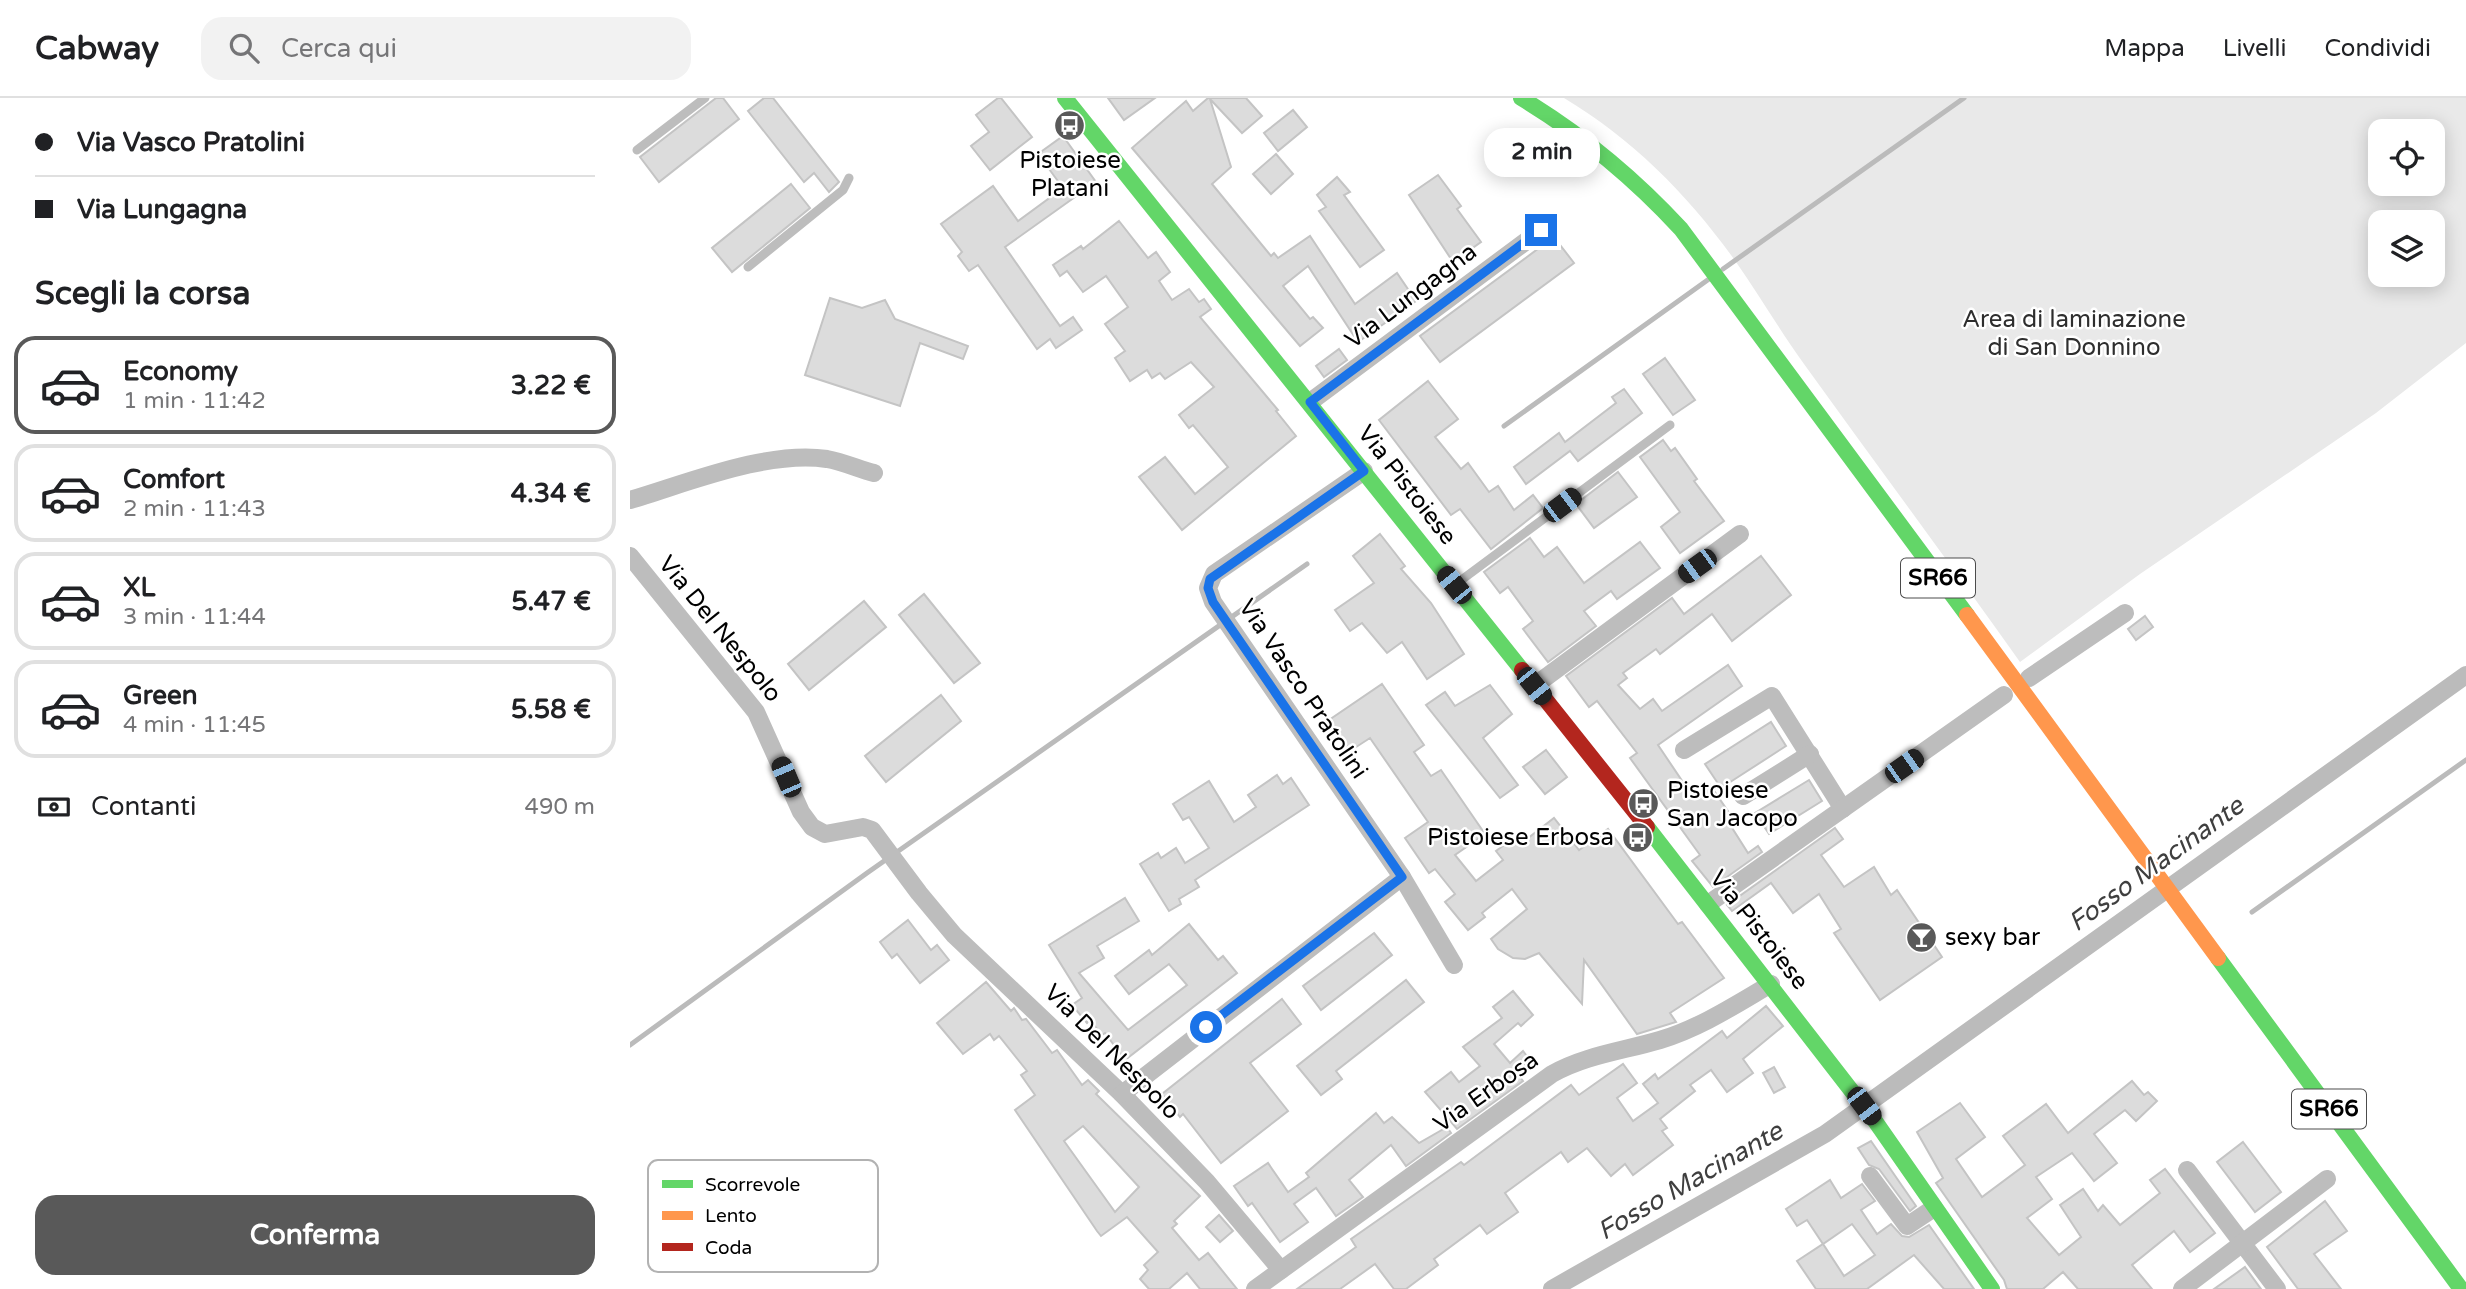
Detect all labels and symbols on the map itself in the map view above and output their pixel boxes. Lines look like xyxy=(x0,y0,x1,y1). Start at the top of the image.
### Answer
bus stop icon: Pistoiese Platani xyxy=(1053,109,1087,143)
callout: 2 min xyxy=(1483,129,1599,178)
place label: Pistoiese Platani xyxy=(1019,146,1121,203)
route end xyxy=(1525,214,1557,246)
street label: Via Lungagna xyxy=(1340,237,1482,355)
park label: Area di laminazione di San Donnino xyxy=(1962,305,2186,362)
street label: Via Pistoiese xyxy=(1351,419,1463,551)
car xyxy=(1539,484,1586,526)
car xyxy=(1674,545,1721,587)
street label: Via Del Nespolo xyxy=(652,550,788,708)
road number: SR66 xyxy=(1901,558,1975,598)
car xyxy=(1433,562,1476,608)
street label: Via Vasco Pratolini xyxy=(1232,594,1374,784)
car xyxy=(1513,663,1556,709)
car xyxy=(1881,745,1928,787)
car xyxy=(769,754,804,800)
place label: Pistoiese San Jacopo xyxy=(1667,776,1798,833)
bus stop icon: Pistoiese San Jacopo xyxy=(1627,787,1661,821)
water label: Fosso Macinante xyxy=(2063,789,2251,938)
bus stop icon: Pistoiese Erbosa xyxy=(1620,820,1654,854)
place label: Pistoiese Erbosa xyxy=(1427,823,1614,852)
street label: Via Pistoiese xyxy=(1703,864,1815,996)
bar icon: sexy bar xyxy=(1905,920,1939,954)
place label: sexy bar xyxy=(1945,923,2041,952)
street label: Via Del Nespolo xyxy=(1038,978,1186,1126)
route start xyxy=(1190,1011,1222,1043)
street label: Via Erbosa xyxy=(1428,1045,1544,1139)
car xyxy=(1843,1083,1886,1129)
road number: SR66 xyxy=(2292,1090,2366,1128)
water label: Fosso Macinante xyxy=(1592,1115,1789,1247)
legend xyxy=(648,1160,878,1272)
text: Scorrevole xyxy=(705,1174,800,1196)
text: Lento xyxy=(705,1205,757,1227)
text: Coda xyxy=(705,1237,752,1259)

